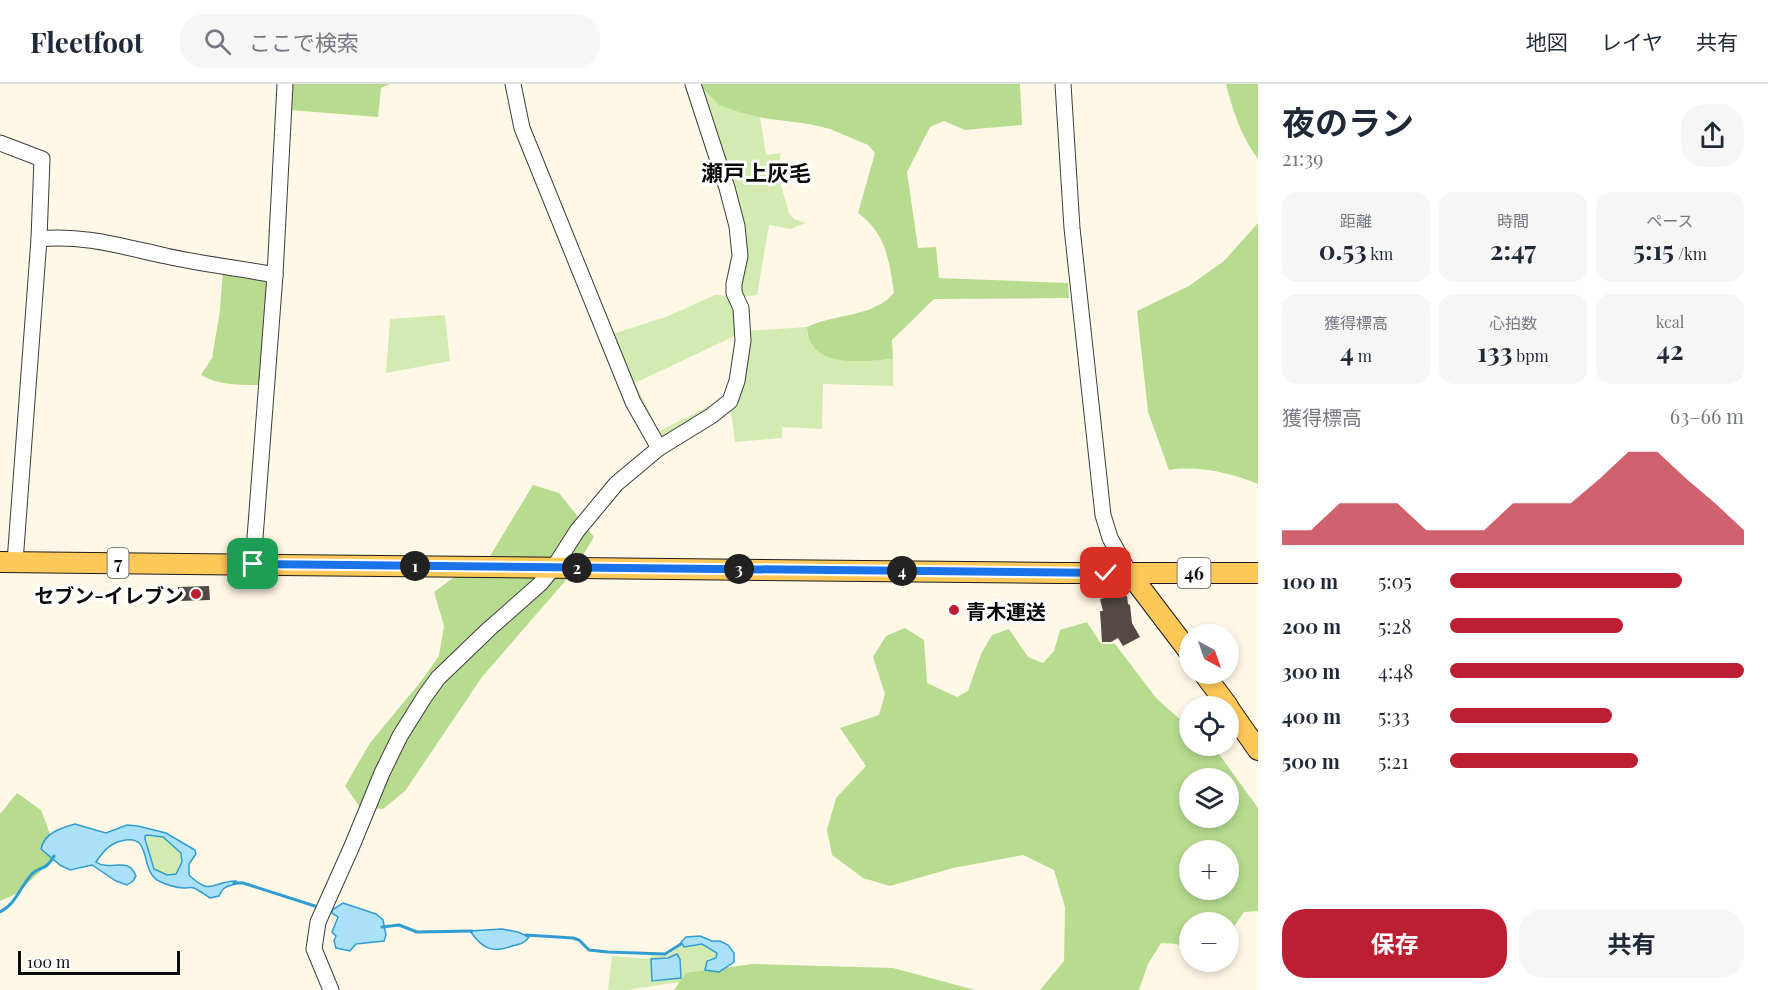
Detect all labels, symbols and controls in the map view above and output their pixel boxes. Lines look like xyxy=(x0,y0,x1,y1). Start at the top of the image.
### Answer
search box xyxy=(180,14,600,68)
text: Fleetfoot xyxy=(30,23,144,60)
icon: search xyxy=(201,25,234,58)
text: ここで検索 xyxy=(249,27,359,57)
text: 地図 xyxy=(1526,27,1568,55)
text: レイヤ xyxy=(1601,27,1663,55)
text: 共有 xyxy=(1696,27,1738,55)
text: 夜のラン xyxy=(1282,99,1414,143)
button: share xyxy=(1681,104,1744,167)
text: 21:39 xyxy=(1282,144,1324,171)
district label: 瀬戸上灰毛 xyxy=(701,157,811,187)
text: 距離 xyxy=(1340,210,1372,231)
text: 時間 xyxy=(1497,210,1529,231)
text: ペース xyxy=(1646,210,1694,231)
text: 0.53 xyxy=(1319,232,1367,267)
text: 2:47 xyxy=(1490,232,1536,267)
text: 5:15 xyxy=(1633,232,1674,267)
text: km xyxy=(1367,243,1393,264)
text: /km xyxy=(1674,243,1707,264)
text: kcal xyxy=(1656,311,1684,332)
text: 獲得標高 xyxy=(1324,312,1388,333)
text: 心拍数 xyxy=(1489,312,1537,333)
text: 42 xyxy=(1656,332,1684,367)
text: 4 xyxy=(1340,334,1354,369)
text: 133 xyxy=(1477,334,1512,369)
text: m xyxy=(1354,345,1372,366)
text: bpm xyxy=(1512,345,1549,366)
text: 63–66 m xyxy=(1670,402,1744,429)
text: 獲得標高 xyxy=(1282,403,1362,430)
pin xyxy=(227,538,278,589)
icon: arrive xyxy=(236,547,269,580)
pin xyxy=(1080,547,1131,598)
road number: 7 xyxy=(108,548,128,578)
pin: 1 xyxy=(400,551,430,581)
pin: 2 xyxy=(562,553,592,583)
pin: 3 xyxy=(724,554,754,584)
text: 1 xyxy=(412,555,418,576)
pin: 4 xyxy=(887,556,917,586)
icon: check xyxy=(1089,556,1122,589)
text: 2 xyxy=(573,557,581,578)
text: 3 xyxy=(735,558,743,579)
road number: 46 xyxy=(1178,558,1210,588)
text: 4 xyxy=(898,560,906,581)
text: 100 m xyxy=(1282,567,1338,594)
text: 5:05 xyxy=(1378,567,1412,594)
place label: セブン-イレブン xyxy=(34,581,184,608)
marker: セブン-イレブン xyxy=(189,587,203,601)
place label: 青木運送 xyxy=(966,597,1046,624)
marker: 青木運送 xyxy=(947,603,961,617)
text: 200 m xyxy=(1282,612,1341,639)
text: 5:28 xyxy=(1378,612,1412,639)
north arrow xyxy=(1179,624,1239,684)
map controls xyxy=(1179,624,1239,972)
text: 300 m xyxy=(1282,657,1340,684)
text: 4:48 xyxy=(1378,657,1413,684)
button: locate xyxy=(1179,696,1239,756)
text: 400 m xyxy=(1282,702,1341,729)
text: 5:33 xyxy=(1378,702,1410,729)
text: 500 m xyxy=(1282,747,1340,774)
text: 5:21 xyxy=(1378,747,1409,774)
button: layers xyxy=(1179,768,1239,828)
button: + xyxy=(1179,840,1239,900)
button: 保存 xyxy=(1282,909,1507,978)
button: 共有 xyxy=(1519,909,1744,978)
button: − xyxy=(1179,912,1239,972)
scale bar xyxy=(18,948,180,976)
text: 100 m xyxy=(27,951,70,972)

